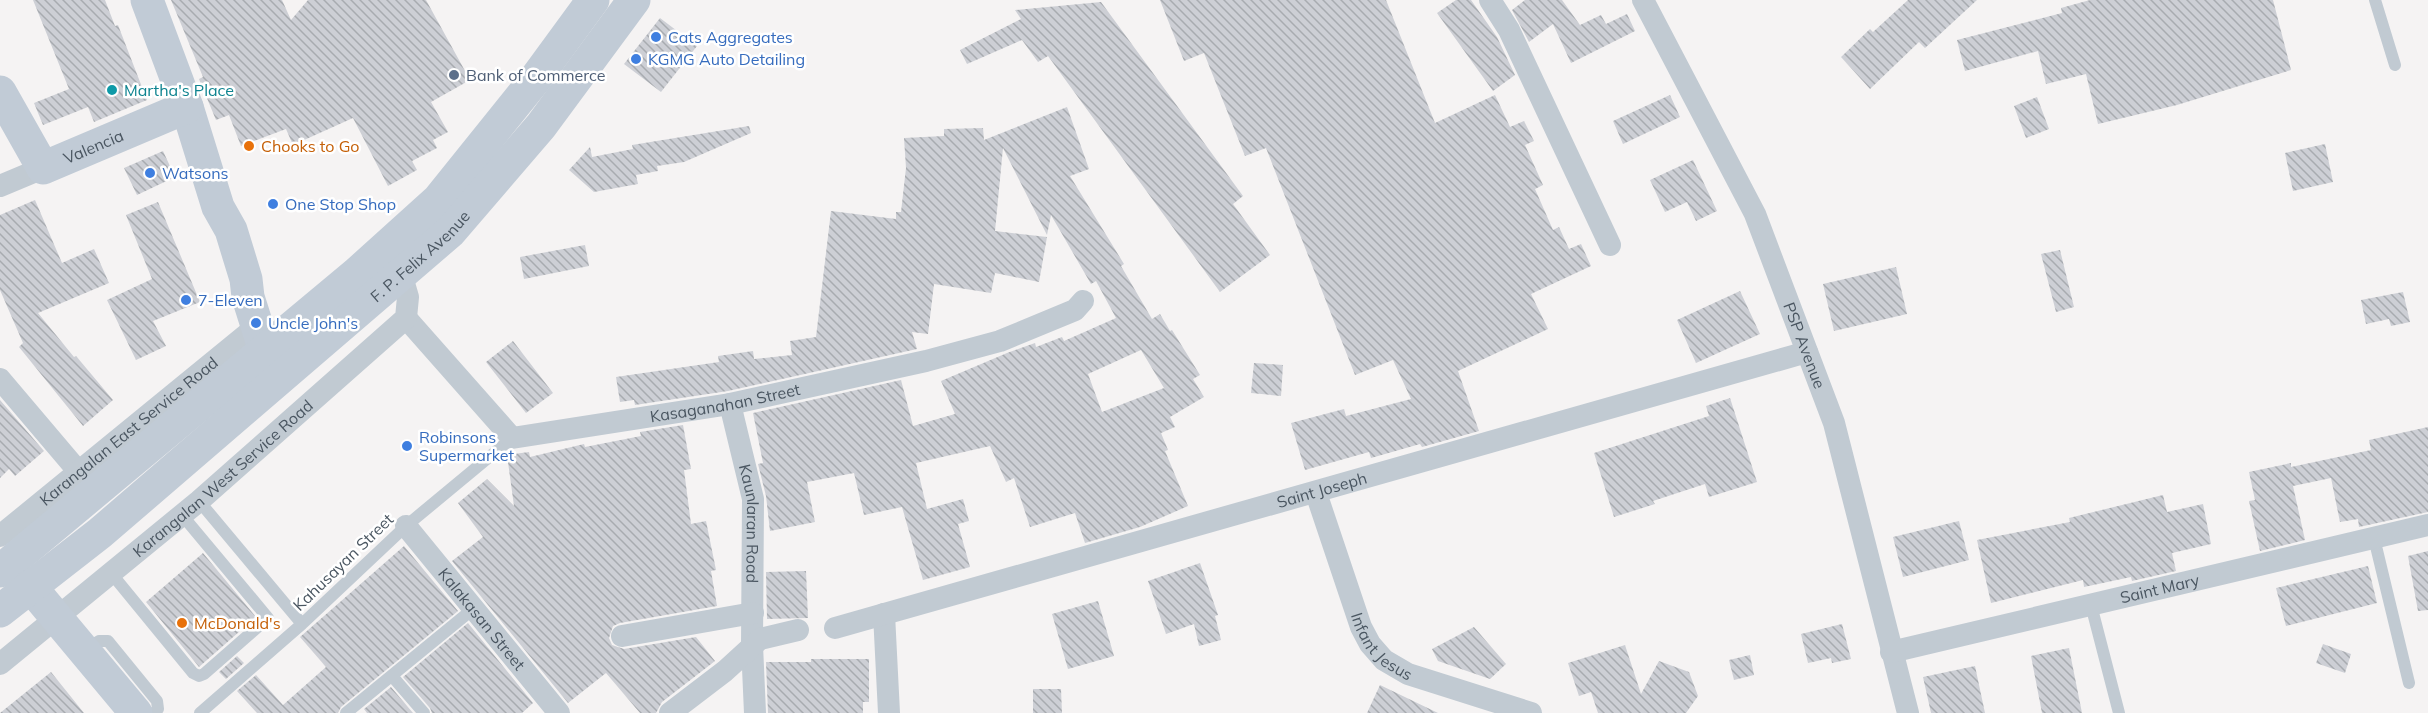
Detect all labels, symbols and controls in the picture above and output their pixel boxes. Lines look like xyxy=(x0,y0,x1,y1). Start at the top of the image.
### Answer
place label: Cats Aggregates xyxy=(668,27,793,47)
marker: Cats Aggregates xyxy=(649,30,663,44)
place label: KGMG Auto Detailing xyxy=(648,49,805,69)
marker: KGMG Auto Detailing xyxy=(629,52,643,66)
place label: Bank of Commerce xyxy=(466,65,605,85)
marker: Bank of Commerce xyxy=(447,68,461,82)
place label: Martha's Place xyxy=(124,80,234,100)
marker: Martha's Place xyxy=(105,83,119,97)
street label: Valencia xyxy=(60,125,126,168)
place label: Chooks to Go xyxy=(261,136,359,156)
marker: Chooks to Go xyxy=(242,139,256,153)
place label: Watsons xyxy=(162,163,229,183)
marker: Watsons xyxy=(143,166,157,180)
place label: One Stop Shop xyxy=(285,194,396,214)
marker: One Stop Shop xyxy=(266,197,280,211)
street label: F. P. Felix Avenue xyxy=(366,206,474,306)
place label: 7-Eleven xyxy=(198,290,263,310)
marker: 7-Eleven xyxy=(179,293,193,307)
street label: PSP Avenue xyxy=(1779,299,1830,391)
place label: Uncle John's xyxy=(268,313,358,333)
marker: Uncle John's xyxy=(249,316,263,330)
street label: Karangalan East Service Road xyxy=(35,352,222,510)
street label: Kasaganahan Street xyxy=(648,379,802,426)
street label: Karangalan West Service Road xyxy=(129,395,317,561)
place label: Robinsons Supermarket xyxy=(419,427,515,465)
marker: Robinsons Supermarket xyxy=(400,439,414,453)
street label: Kaunlaran Road xyxy=(735,462,763,583)
street label: Saint Joseph xyxy=(1274,468,1369,512)
street label: Kahusayan Street xyxy=(289,509,398,615)
street label: Kalakasan Street xyxy=(434,564,530,674)
street label: Saint Mary xyxy=(2118,569,2202,607)
street label: Infant Jesus xyxy=(1347,610,1416,685)
place label: McDonald's xyxy=(194,613,281,633)
marker: McDonald's xyxy=(175,616,189,630)

